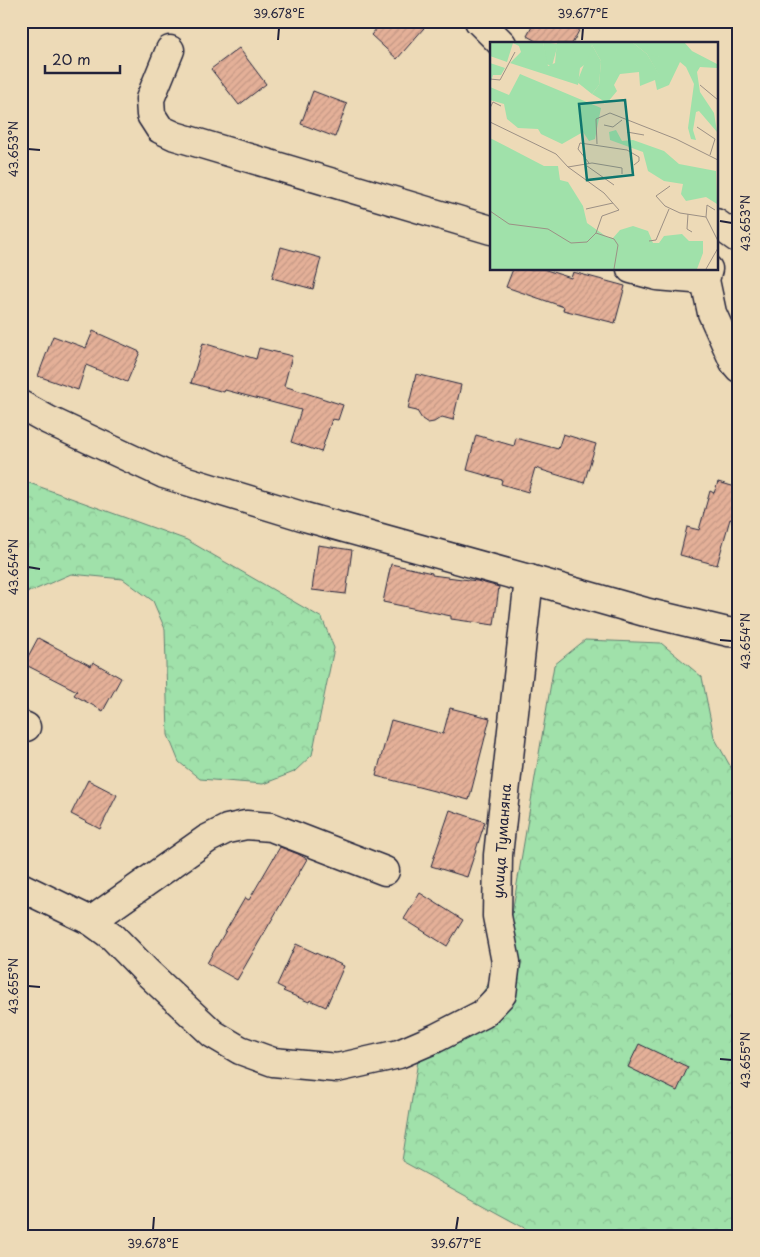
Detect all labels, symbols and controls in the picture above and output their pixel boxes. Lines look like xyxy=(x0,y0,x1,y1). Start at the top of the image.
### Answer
text: 39.678°E xyxy=(253,4,305,22)
text: 39.677°E xyxy=(557,4,609,22)
scale bar xyxy=(45,42,120,74)
inset map xyxy=(490,42,718,270)
text: 20 m xyxy=(52,47,91,70)
text: 43.653°N xyxy=(4,121,22,177)
text: 43.653°N xyxy=(736,195,754,251)
text: 43.654°N xyxy=(4,539,22,595)
text: 43.654°N xyxy=(736,613,754,669)
street label: улица Туманяна xyxy=(487,783,516,899)
text: 43.655°N xyxy=(4,958,22,1014)
text: 43.655°N xyxy=(736,1032,754,1088)
text: 39.678°E xyxy=(127,1234,179,1252)
text: 39.677°E xyxy=(430,1234,482,1252)

